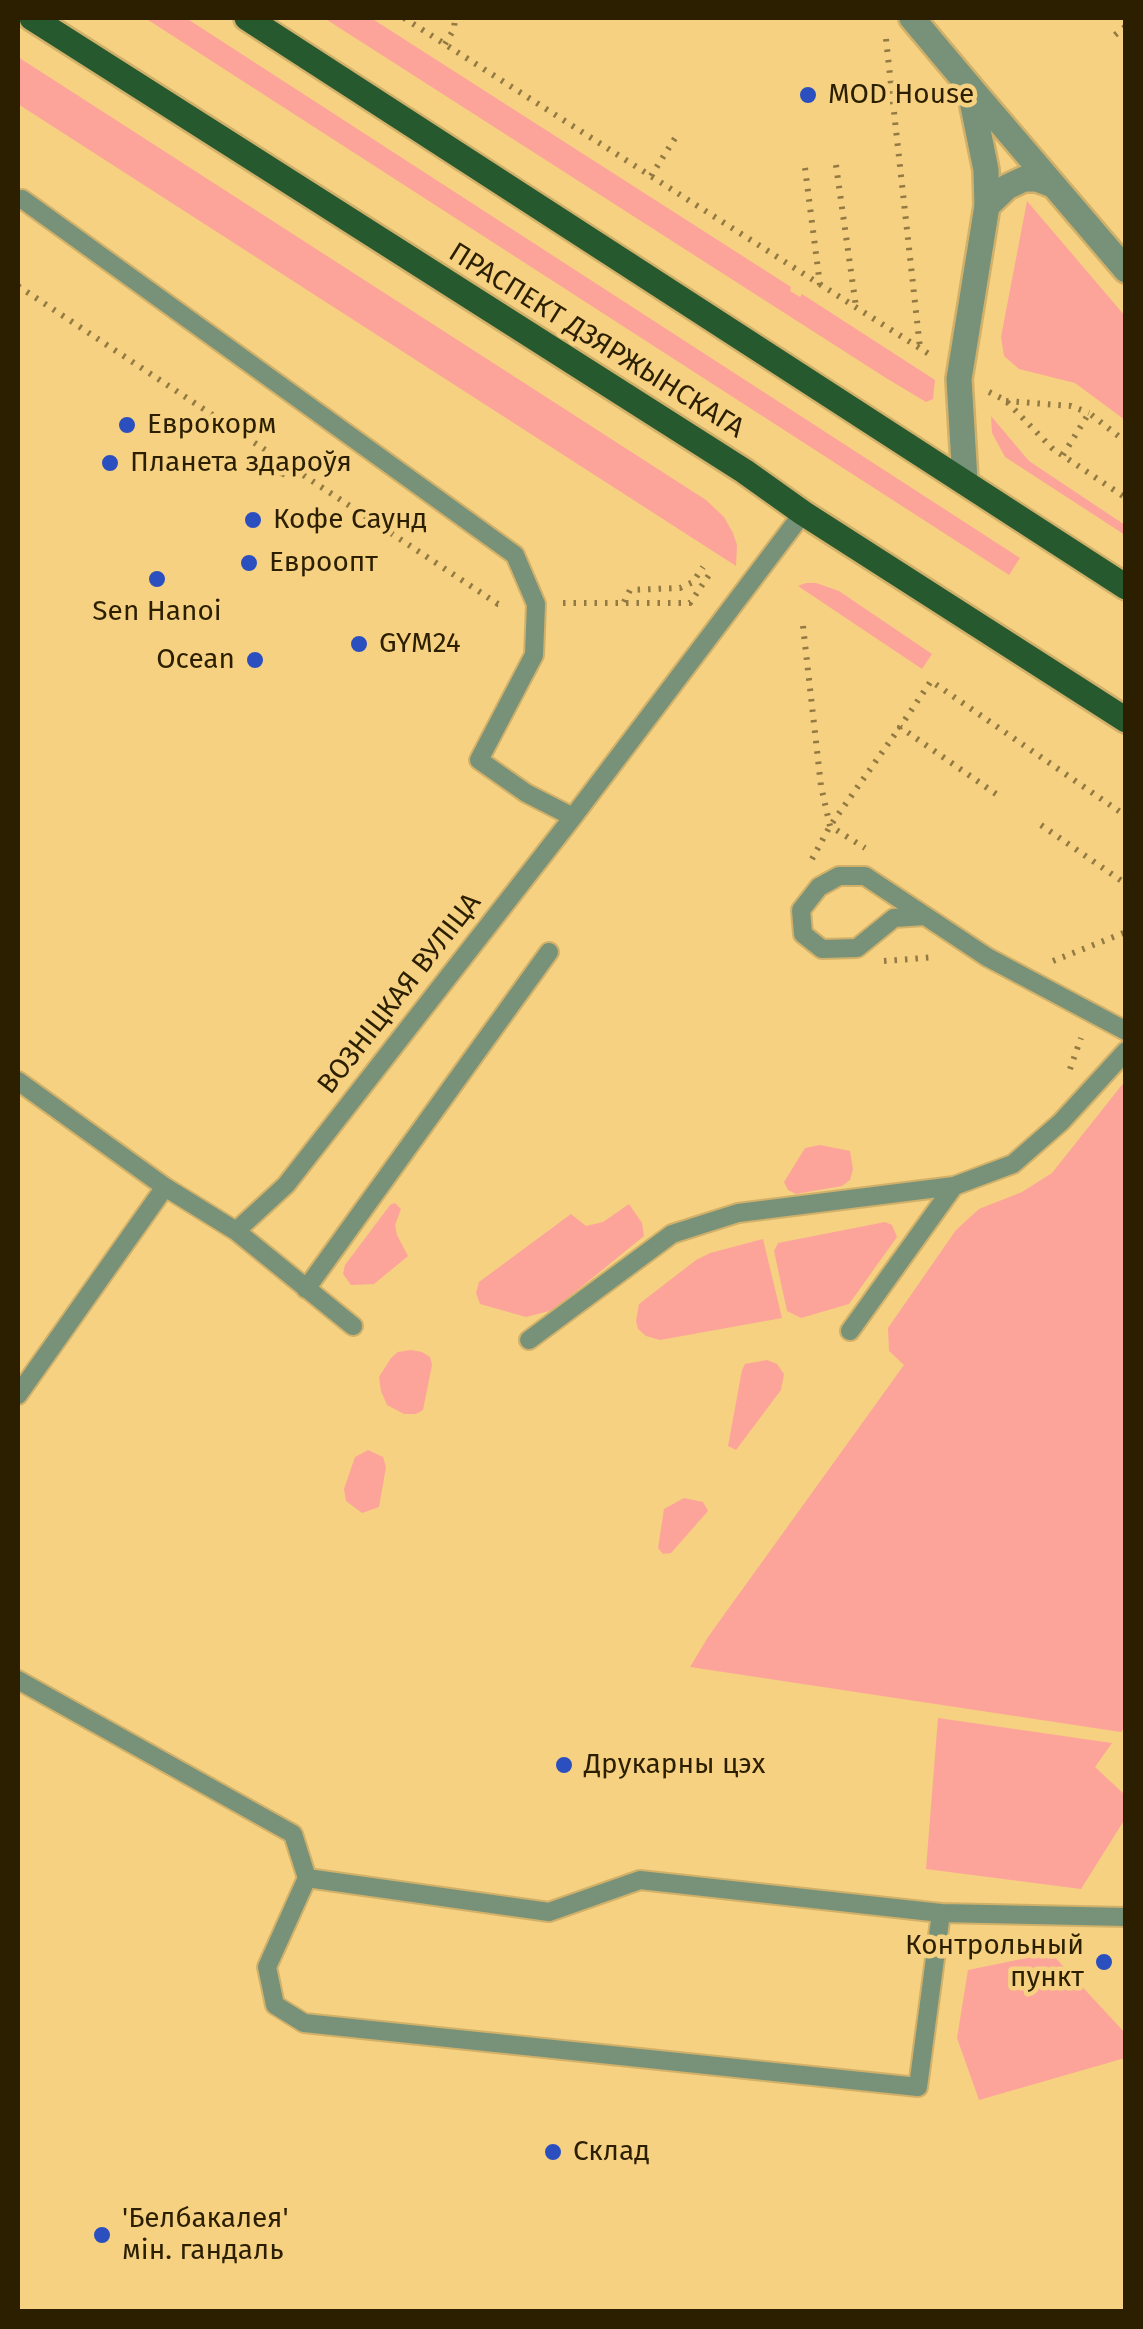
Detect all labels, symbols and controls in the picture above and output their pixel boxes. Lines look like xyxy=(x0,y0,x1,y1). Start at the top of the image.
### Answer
place label: MOD House xyxy=(828,78,974,112)
marker: MOD House xyxy=(797,84,819,106)
street label: ПРАСПЕКТ ДЗЯРЖЫНСКАГА xyxy=(442,236,750,446)
place label: Еврокорм xyxy=(147,408,277,442)
marker: Еврокорм xyxy=(116,414,138,436)
place label: Планета здароўя xyxy=(130,446,352,480)
marker: Планета здароўя xyxy=(99,452,121,474)
place label: Кофе Саунд xyxy=(273,503,427,537)
marker: Кофе Саунд xyxy=(242,509,264,531)
place label: Евроопт xyxy=(269,546,378,580)
marker: Евроопт xyxy=(238,552,260,574)
marker: Sen Hanoi xyxy=(146,568,168,590)
place label: Sen Hanoi xyxy=(92,595,222,629)
place label: GYM24 xyxy=(379,627,461,661)
marker: GYM24 xyxy=(348,633,370,655)
place label: Ocean xyxy=(156,643,235,677)
marker: Ocean xyxy=(244,649,266,671)
street label: ВОЗНІЦКАЯ ВУЛІЦА xyxy=(311,887,489,1101)
place label: Друкарны цэх xyxy=(584,1748,765,1782)
marker: Друкарны цэх xyxy=(553,1754,575,1776)
place label: Контрольный пункт xyxy=(905,1929,1084,1995)
marker: Контрольный пункт xyxy=(1093,1951,1115,1973)
place label: Склад xyxy=(573,2135,650,2169)
marker: Склад xyxy=(542,2141,564,2163)
place label: 'Белбакалея' мін. гандаль xyxy=(122,2202,289,2268)
marker: 'Белбакалея' мін. гандаль xyxy=(91,2224,113,2246)

